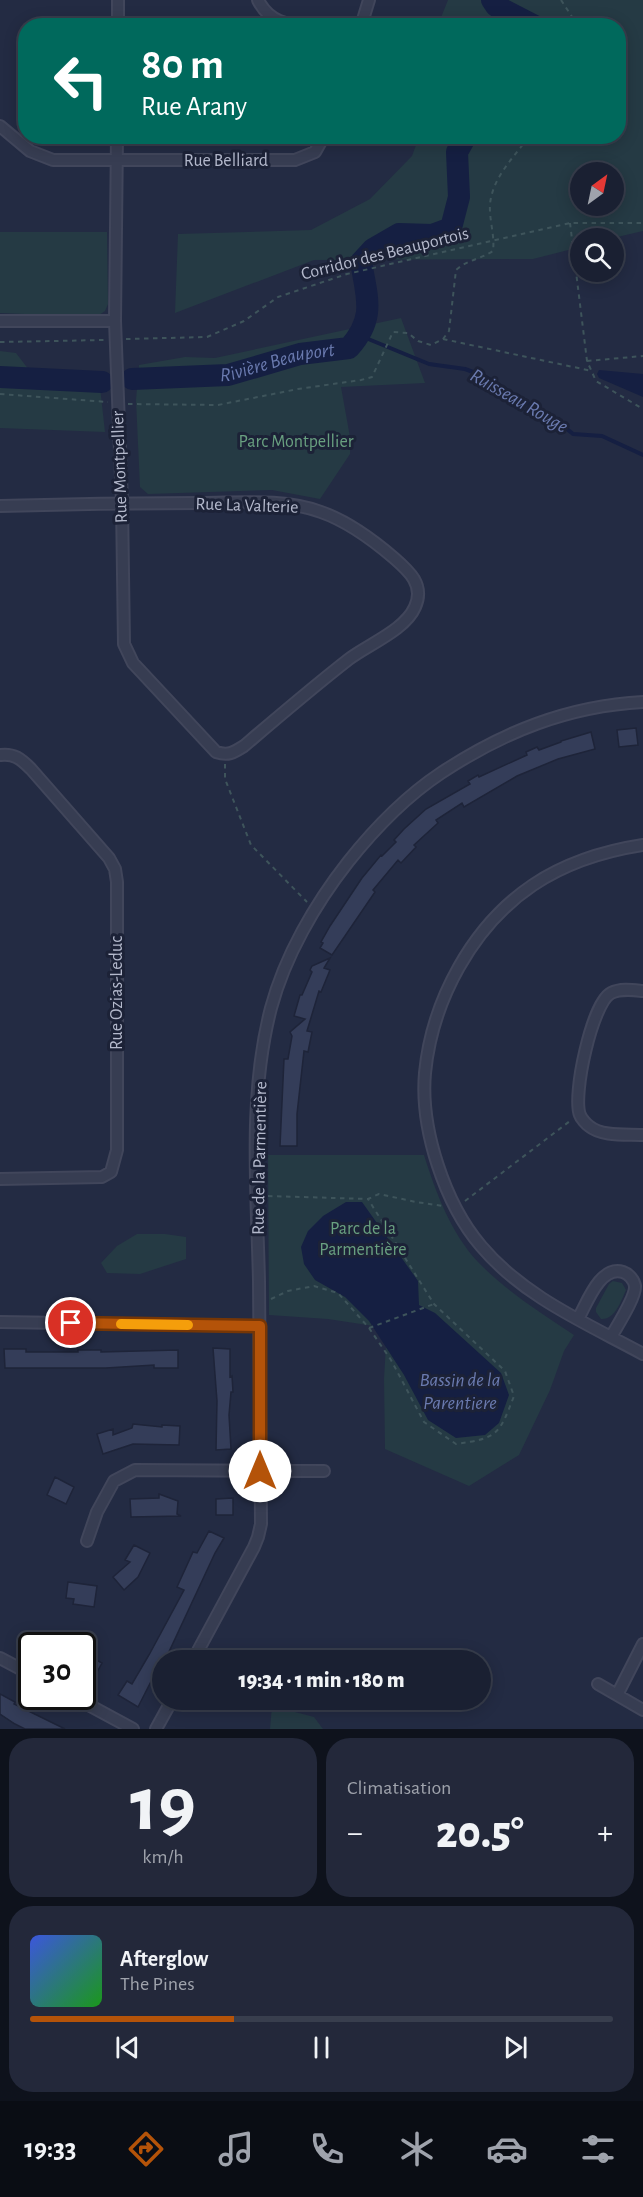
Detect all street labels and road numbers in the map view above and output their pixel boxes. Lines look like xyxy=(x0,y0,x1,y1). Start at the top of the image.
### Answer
street label: Rue Belliard xyxy=(184,152,268,170)
street label: Corridor des Beauportois xyxy=(299,224,471,284)
street label: Rue Montpellier xyxy=(109,410,131,523)
street label: Rue La Valterie xyxy=(195,495,299,517)
street label: Rue Ozias-Leduc xyxy=(108,936,126,1050)
street label: Rue de la Parmentière xyxy=(250,1081,270,1235)

